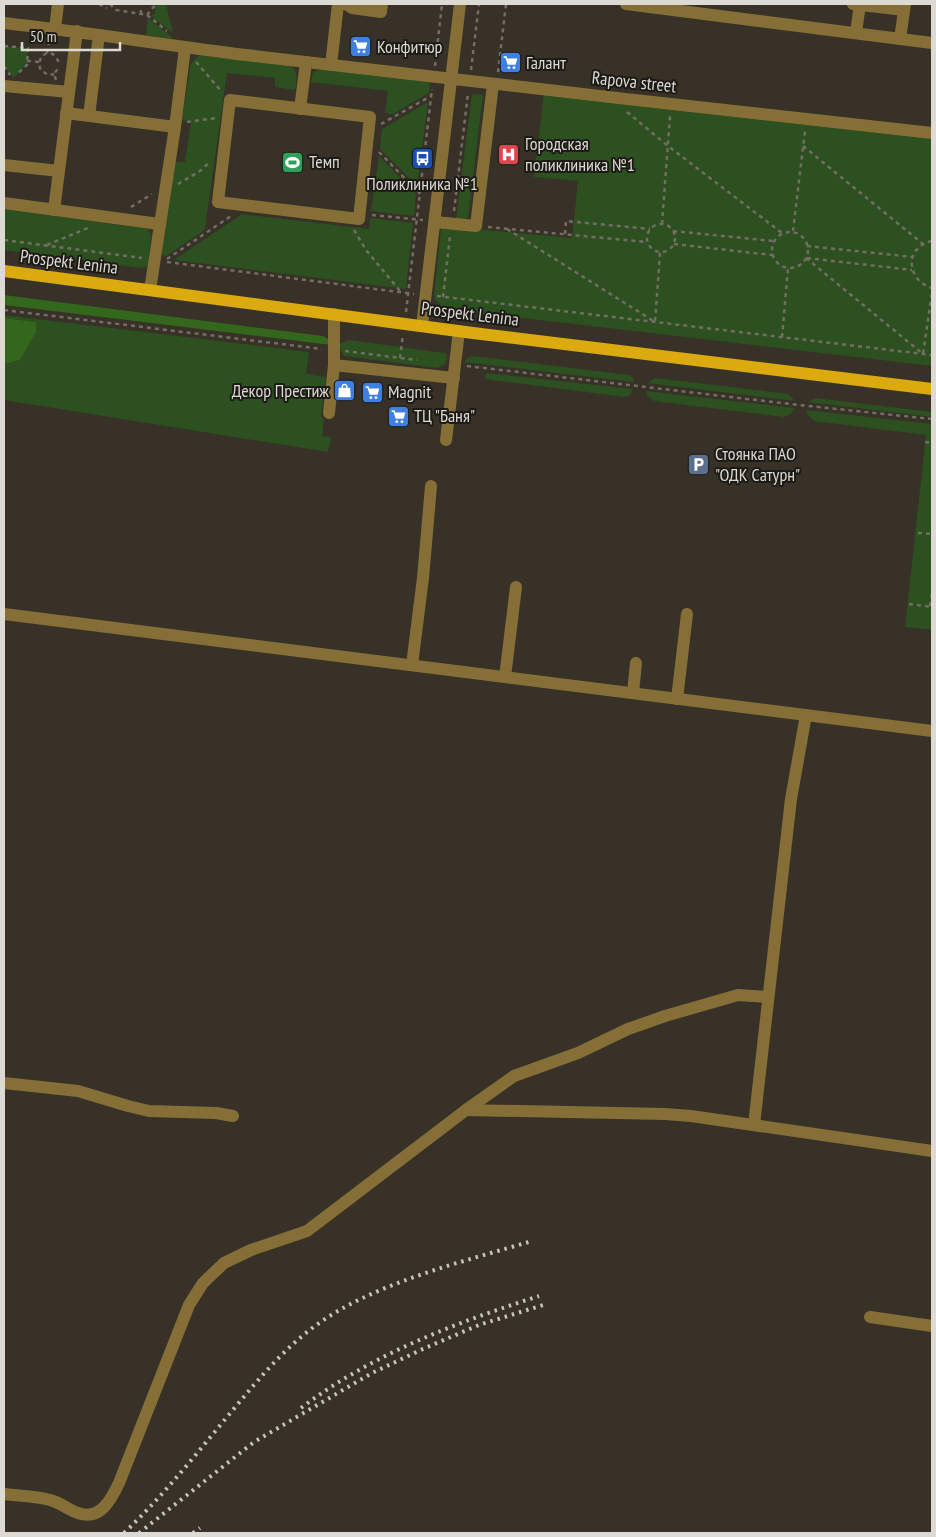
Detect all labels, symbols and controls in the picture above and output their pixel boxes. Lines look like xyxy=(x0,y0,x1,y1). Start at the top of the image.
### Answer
scale bar xyxy=(22,20,120,52)
text: 50 m xyxy=(30,27,56,46)
supermarket icon: Конфитюр xyxy=(349,35,373,59)
place label: Конфитюр xyxy=(377,35,443,58)
supermarket icon: Галант xyxy=(498,51,522,75)
place label: Галант xyxy=(526,51,566,74)
street label: Rapova street xyxy=(591,66,678,97)
place label: Городская поликлиника №1 xyxy=(525,132,635,176)
hospital icon: Городская поликлиника №1 xyxy=(497,142,521,166)
bus stop icon: Поликлиника №1 xyxy=(410,147,434,171)
sports icon: Темп xyxy=(281,150,305,174)
place label: Темп xyxy=(309,150,340,173)
place label: Поликлиника №1 xyxy=(366,172,478,195)
street label: Prospekt Lenina xyxy=(19,244,119,279)
street label: Prospekt Lenina xyxy=(420,296,520,331)
place label: Декор Престиж xyxy=(232,379,329,402)
shop icon: Декор Престиж xyxy=(333,379,357,403)
supermarket icon: Magnit xyxy=(360,380,384,404)
place label: Magnit xyxy=(388,380,431,403)
supermarket icon: ТЦ "Баня" xyxy=(386,404,410,428)
place label: ТЦ "Баня" xyxy=(414,404,475,427)
place label: Стоянка ПАО "ОДК Сатурн" xyxy=(715,442,800,486)
parking icon: Стоянка ПАО "ОДК Сатурн" xyxy=(687,452,711,476)

